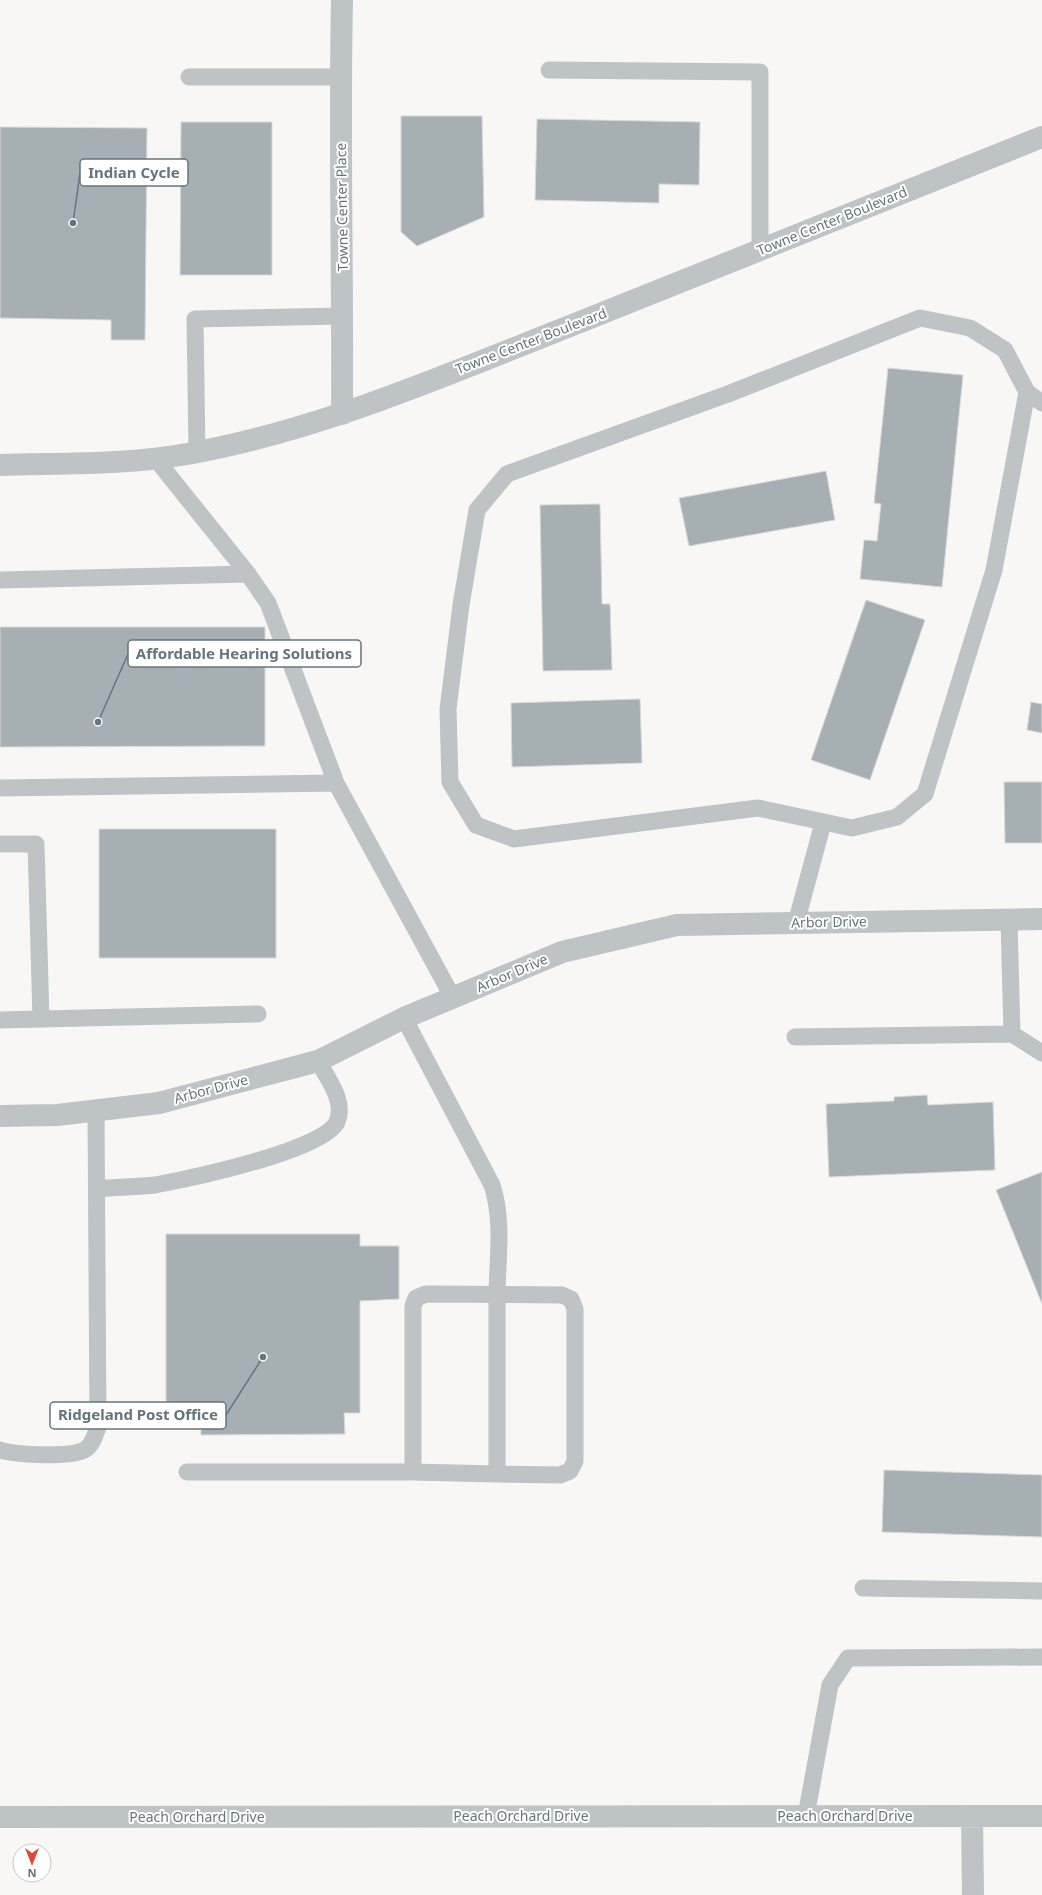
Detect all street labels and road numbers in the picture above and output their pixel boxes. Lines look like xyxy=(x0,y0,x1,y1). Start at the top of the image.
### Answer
street label: Towne Center Place xyxy=(331,143,352,271)
street label: Towne Center Boulevard xyxy=(754,182,910,259)
street label: Towne Center Boulevard xyxy=(453,303,609,378)
street label: Arbor Drive xyxy=(791,911,867,932)
street label: Arbor Drive xyxy=(473,949,551,996)
street label: Arbor Drive xyxy=(172,1069,250,1108)
street label: Peach Orchard Drive xyxy=(453,1806,589,1825)
street label: Peach Orchard Drive xyxy=(777,1806,913,1825)
street label: Peach Orchard Drive xyxy=(129,1807,265,1826)

